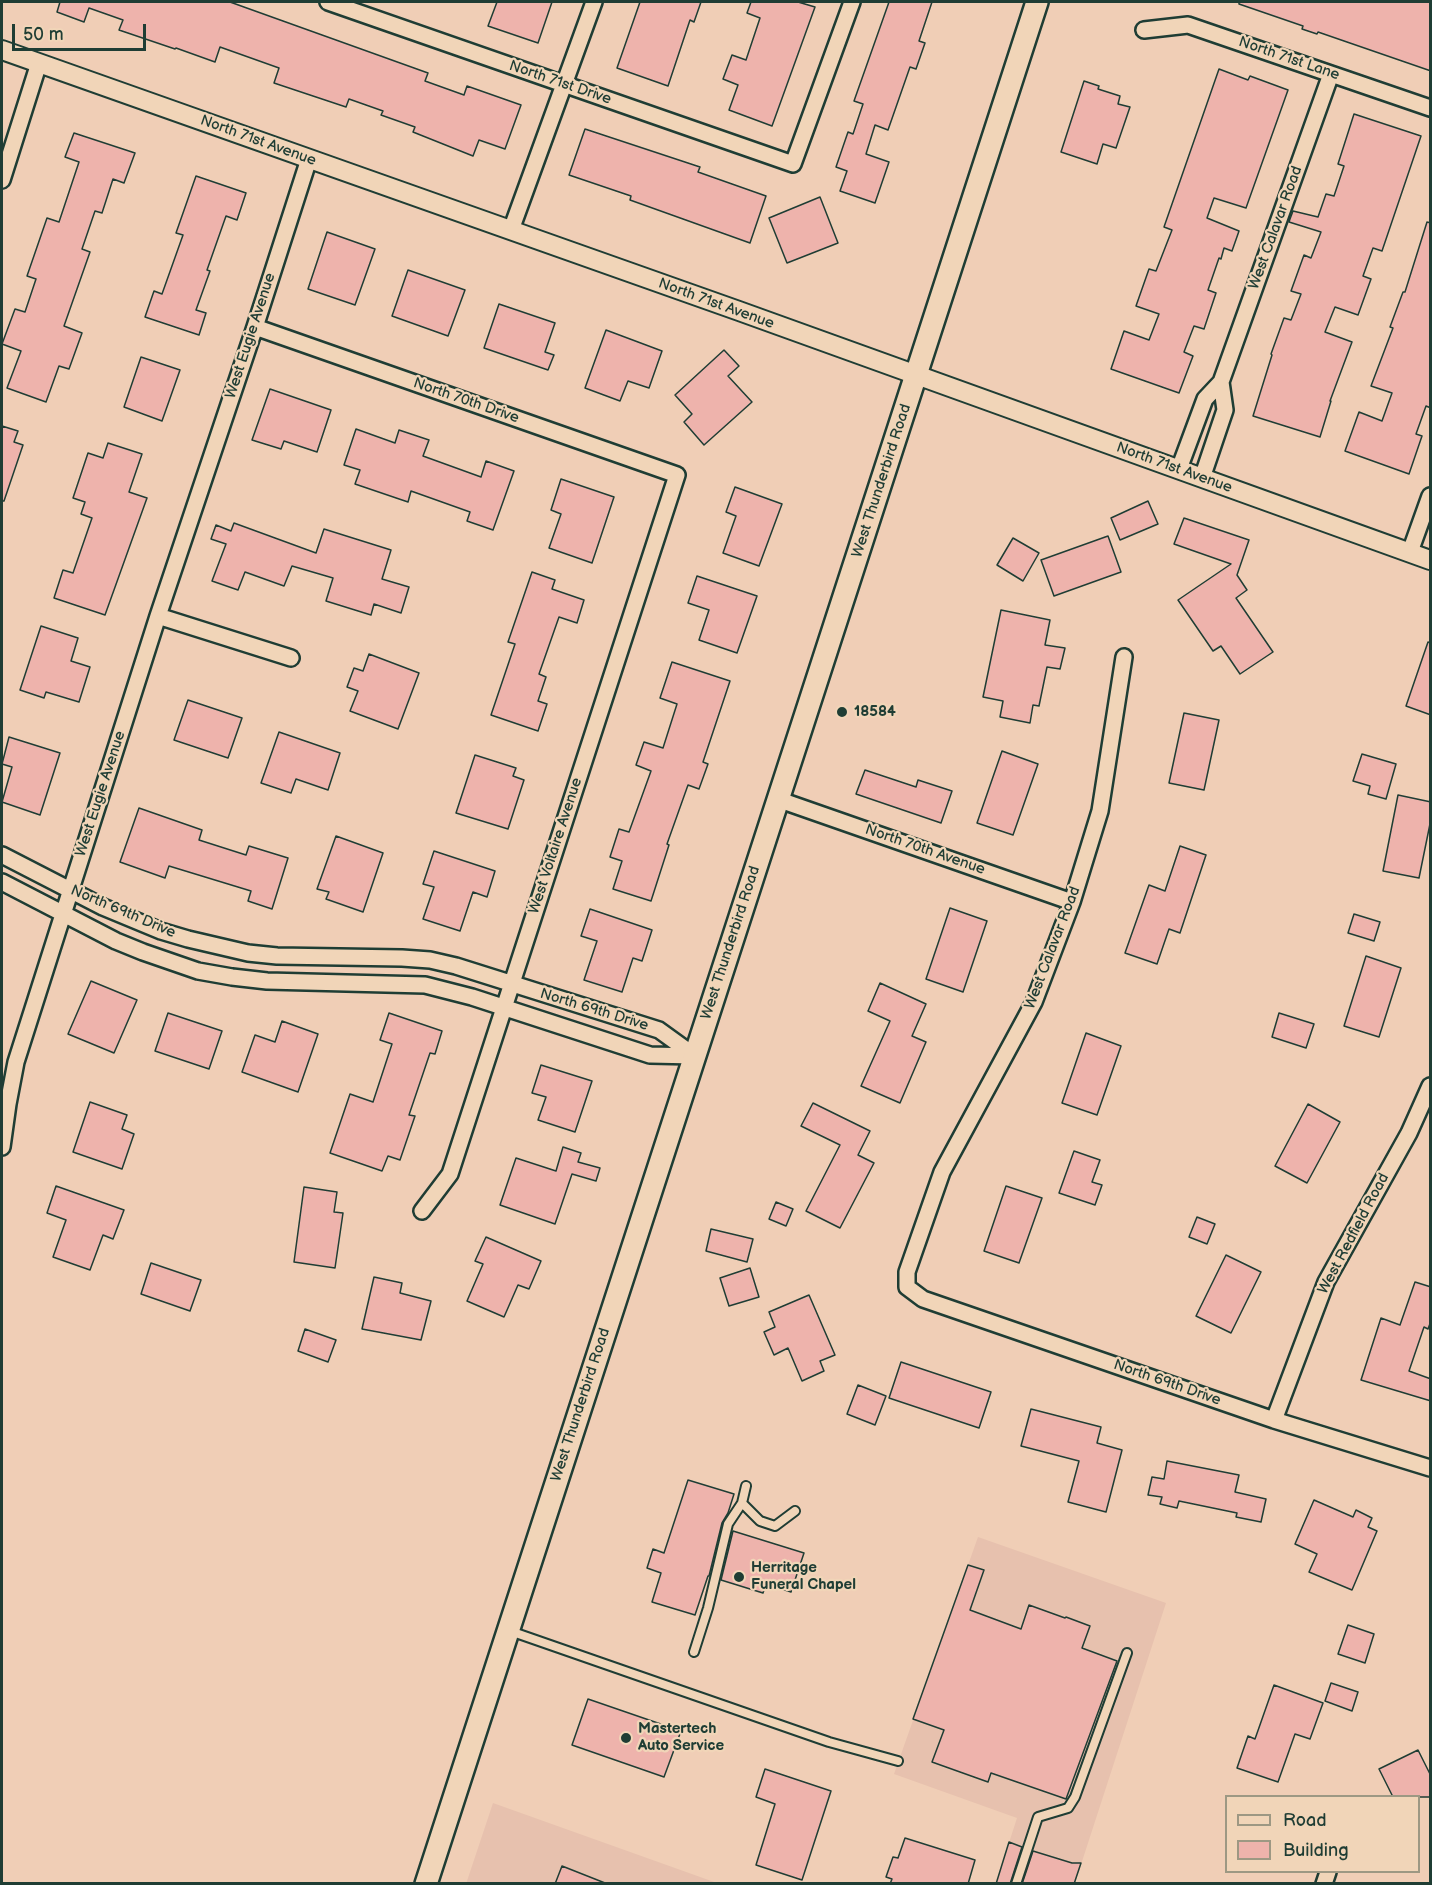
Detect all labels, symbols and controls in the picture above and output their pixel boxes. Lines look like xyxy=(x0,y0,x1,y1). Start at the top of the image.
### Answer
scale bar xyxy=(15,12,148,50)
text: 50 m xyxy=(23,24,64,45)
street label: North 71st Lane xyxy=(1236,33,1342,85)
street label: North 71st Drive xyxy=(507,57,613,109)
street label: North 71st Avenue xyxy=(198,112,318,170)
street label: West Calavar Road xyxy=(1245,164,1307,292)
street label: West Eugie Avenue xyxy=(222,271,280,401)
street label: North 71st Avenue xyxy=(656,275,776,333)
street label: North 70th Drive xyxy=(411,374,521,428)
street label: West Thunderbird Road xyxy=(849,402,915,560)
street label: North 71st Avenue xyxy=(1114,439,1234,497)
place label: 18584 xyxy=(854,703,896,721)
marker: 18584 xyxy=(835,705,849,719)
street label: West Eugie Avenue xyxy=(72,729,130,859)
street label: West Voltaire Avenue xyxy=(525,776,587,916)
street label: North 70th Avenue xyxy=(863,821,987,879)
street label: West Thunderbird Road xyxy=(698,864,764,1022)
street label: North 69th Drive xyxy=(68,882,178,942)
street label: West Calavar Road xyxy=(1021,884,1085,1012)
street label: North 69th Drive xyxy=(538,985,650,1035)
street label: West Redfield Road xyxy=(1315,1170,1393,1298)
street label: West Thunderbird Road xyxy=(548,1326,614,1484)
street label: North 69th Drive xyxy=(1111,1356,1223,1410)
place label: Herritage Funeral Chapel xyxy=(751,1559,856,1594)
marker: Herritage Funeral Chapel xyxy=(732,1570,746,1584)
place label: Mastertech Auto Service xyxy=(638,1720,724,1755)
marker: Mastertech Auto Service xyxy=(619,1731,633,1745)
legend xyxy=(1225,1795,1420,1873)
text: Road xyxy=(1283,1810,1327,1831)
text: Building xyxy=(1283,1840,1349,1861)

